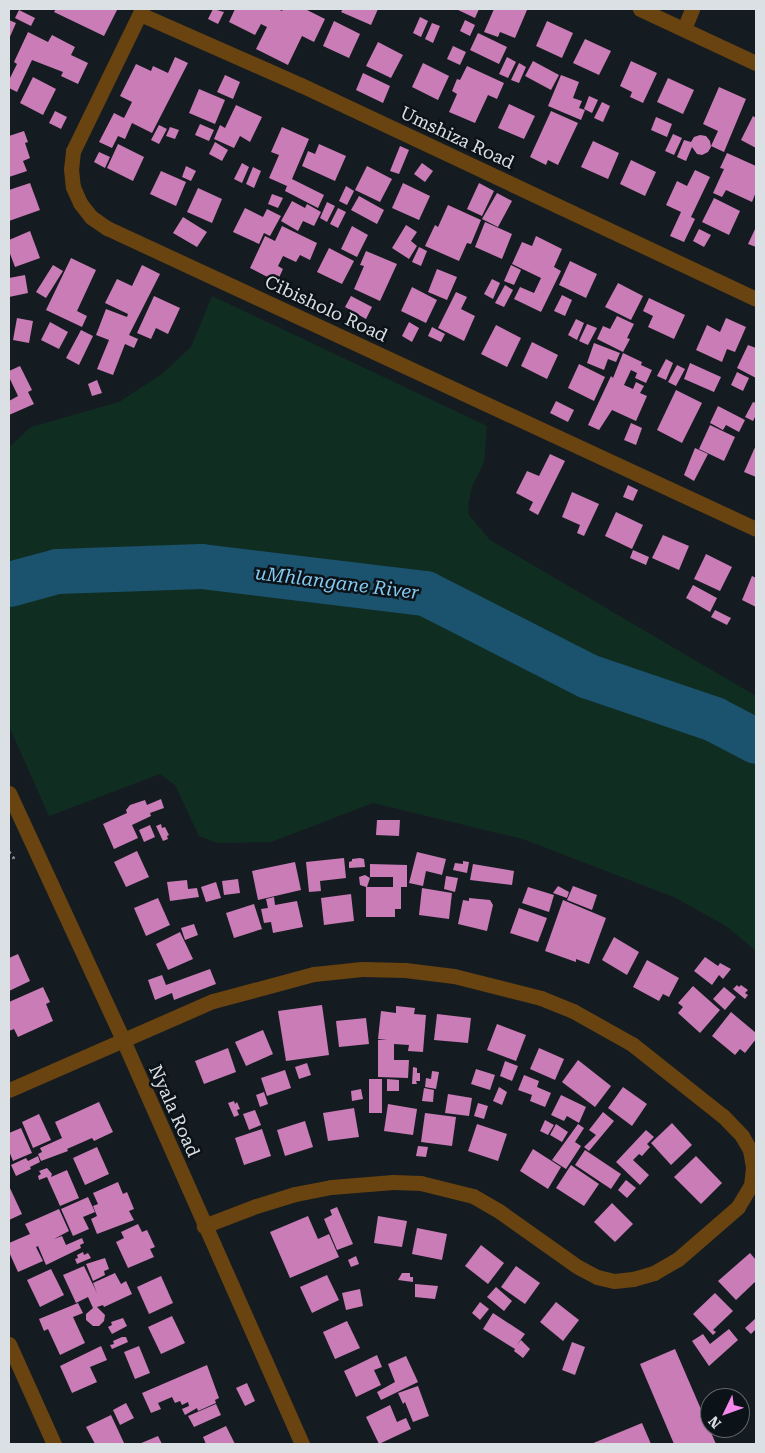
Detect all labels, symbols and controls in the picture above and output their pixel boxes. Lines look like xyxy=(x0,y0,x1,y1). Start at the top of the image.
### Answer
street label: Umshiza Road xyxy=(397,102,517,174)
street label: Cibisholo Road xyxy=(261,271,391,347)
water label: uMhlangane River xyxy=(254,562,420,604)
street label: Nyala Road xyxy=(144,1062,204,1160)
north arrow xyxy=(700,1388,750,1438)
text: N xyxy=(705,1413,724,1432)

